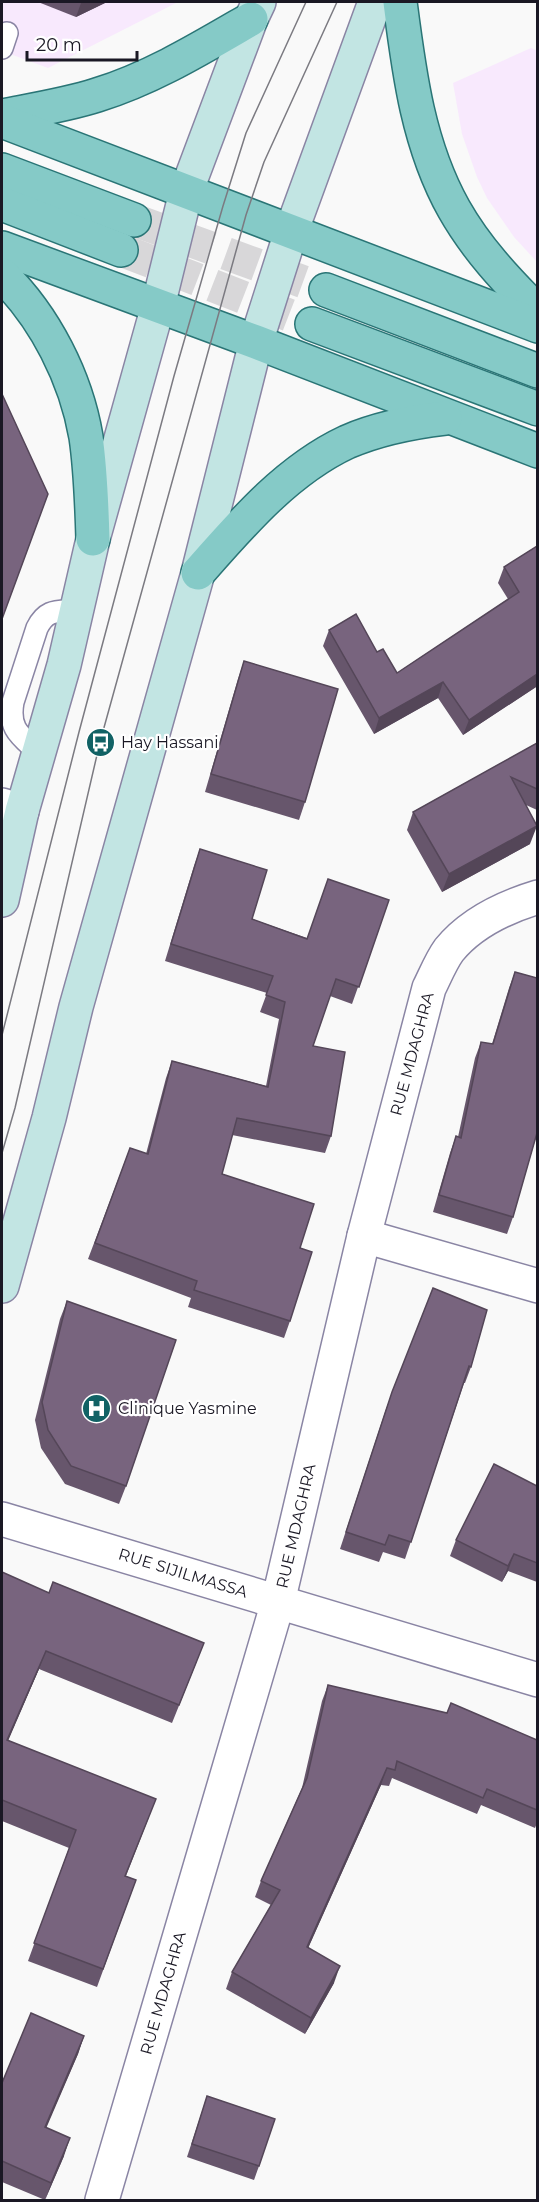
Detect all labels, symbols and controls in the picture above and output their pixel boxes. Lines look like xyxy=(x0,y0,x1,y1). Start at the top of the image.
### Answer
scale bar xyxy=(27,24,136,62)
text: 20 m xyxy=(36,34,82,56)
bus stop icon: Hay Hassani xyxy=(84,726,116,758)
place label: Hay Hassani xyxy=(121,733,219,752)
street label: RUE MDAGHRA xyxy=(386,990,438,1118)
hospital icon: Clinique Yasmine xyxy=(81,1392,113,1424)
place label: Clinique Yasmine xyxy=(118,1399,257,1418)
street label: RUE MDAGHRA xyxy=(272,1461,320,1590)
street label: RUE SIJILMASSA xyxy=(116,1544,250,1602)
street label: RUE MDAGHRA xyxy=(136,1929,190,2057)

